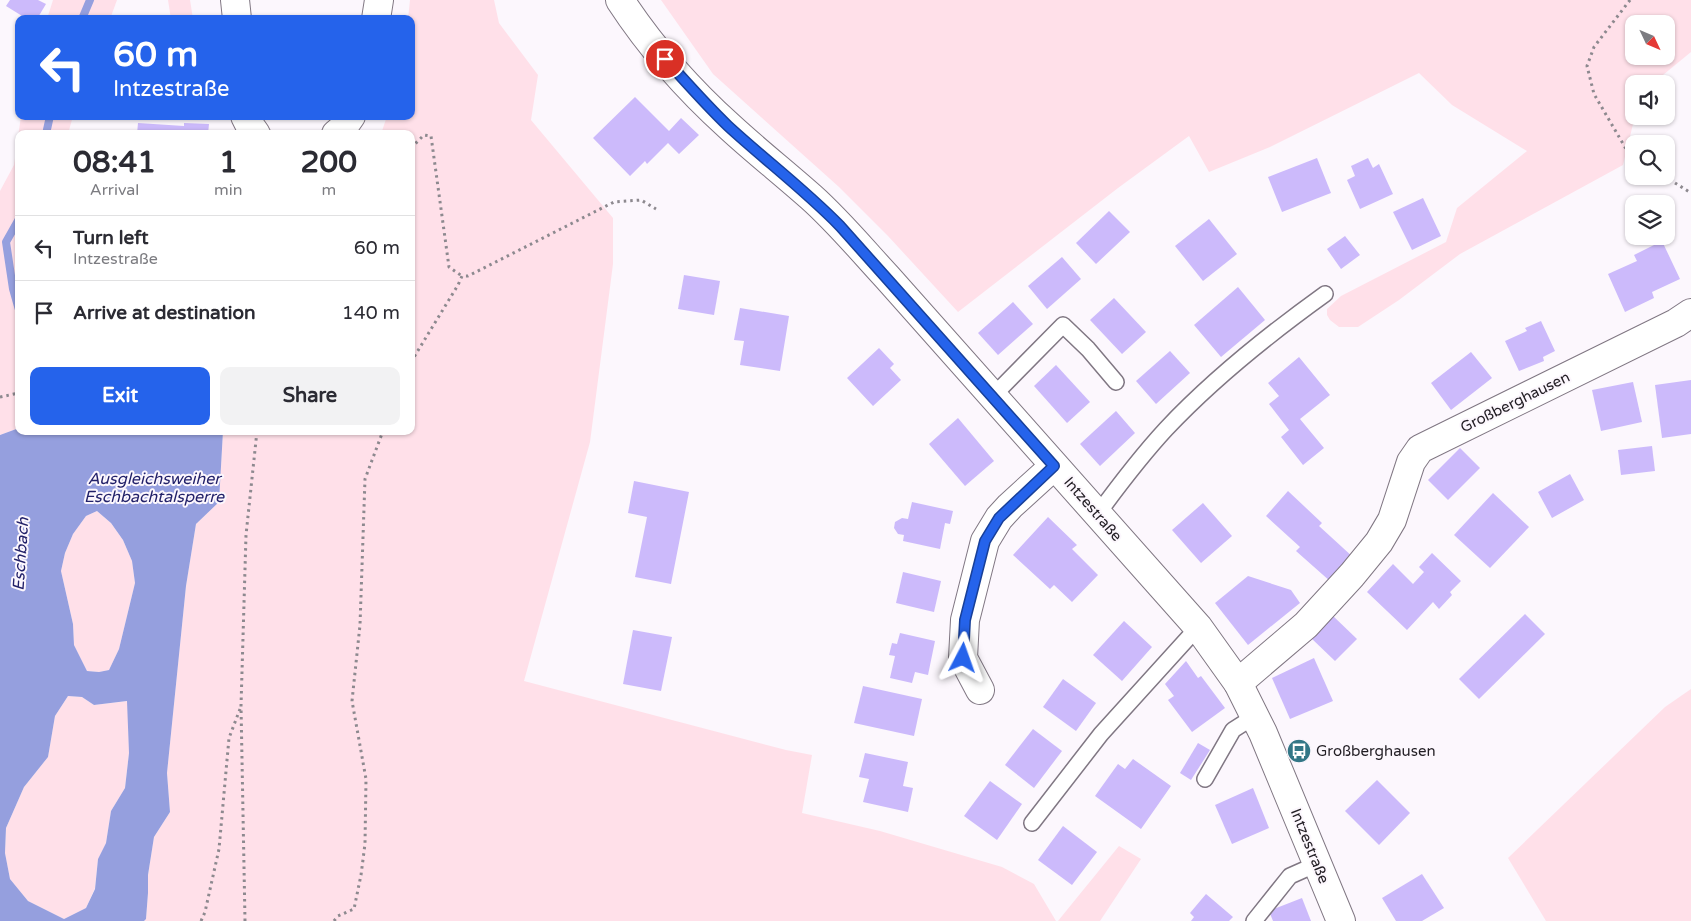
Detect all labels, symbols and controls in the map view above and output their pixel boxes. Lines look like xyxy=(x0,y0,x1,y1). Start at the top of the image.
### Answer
north arrow xyxy=(1625,15,1675,65)
map controls xyxy=(1625,15,1675,245)
text: 60 m xyxy=(113,34,198,76)
icon: left xyxy=(30,35,95,100)
pin xyxy=(644,38,686,80)
icon: arrive xyxy=(651,45,679,73)
button: sound xyxy=(1625,75,1675,125)
text: Intzestraße xyxy=(113,76,230,102)
button: search xyxy=(1625,135,1675,185)
text: 08:41 xyxy=(73,144,156,181)
text: 1 xyxy=(219,144,238,181)
text: 200 xyxy=(301,144,357,181)
text: Arrival xyxy=(90,180,139,200)
text: min xyxy=(214,180,243,200)
text: m xyxy=(321,180,336,200)
button: layers xyxy=(1625,195,1675,245)
text: Turn left xyxy=(73,227,149,249)
icon: left xyxy=(30,234,58,262)
text: 60 m xyxy=(354,237,400,259)
text: Intzestraße xyxy=(73,249,158,269)
icon: arrive xyxy=(30,299,58,327)
text: Arrive at destination xyxy=(73,302,256,324)
text: 140 m xyxy=(342,302,400,324)
button: Exit xyxy=(30,367,210,425)
button: Share xyxy=(220,367,400,425)
street label: Großberghausen xyxy=(1457,368,1573,436)
water label: Ausgleichsweiher Eschbachtalsperre xyxy=(84,469,225,507)
street label: Intzestraße xyxy=(1060,473,1126,545)
water label: Eschbach xyxy=(8,516,34,591)
position arrow xyxy=(936,631,988,683)
bus stop icon: Großberghausen xyxy=(1286,738,1312,764)
place label: Großberghausen xyxy=(1316,742,1436,760)
street label: Intzestraße xyxy=(1287,806,1333,886)

